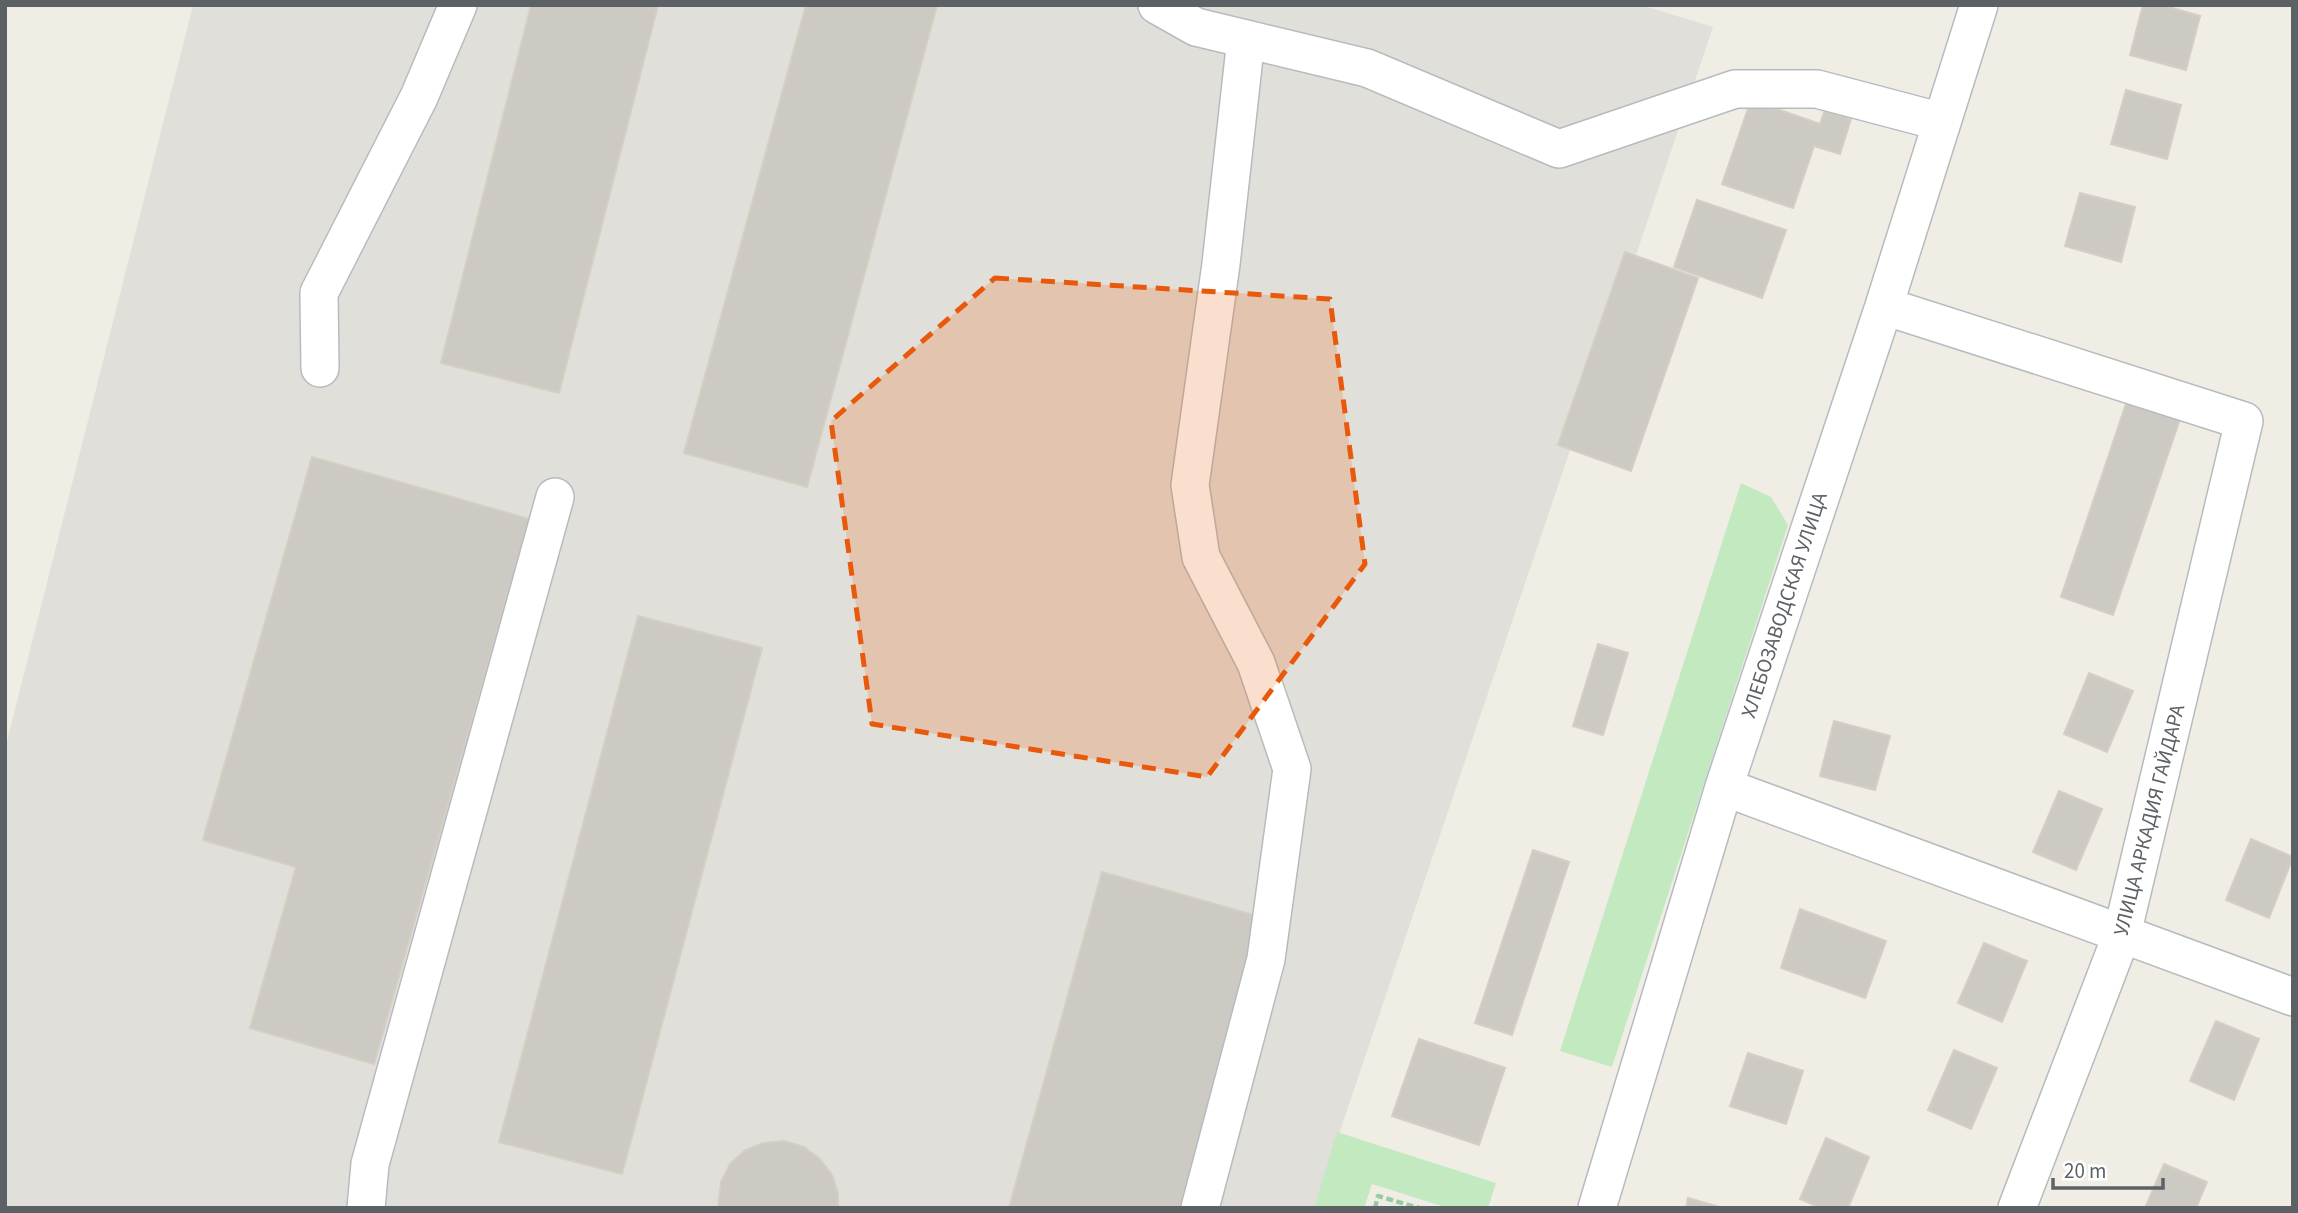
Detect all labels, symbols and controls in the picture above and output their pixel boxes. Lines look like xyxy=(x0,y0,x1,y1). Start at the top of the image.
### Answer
street label: ХЛЕБОЗАВОДСКАЯ УЛИЦА xyxy=(1733,488,1835,722)
street label: УЛИЦА АРКАДИЯ ГАЙДАРА xyxy=(2106,701,2192,939)
scale bar xyxy=(2053,1146,2163,1190)
text: 20 m xyxy=(2064,1156,2106,1186)

